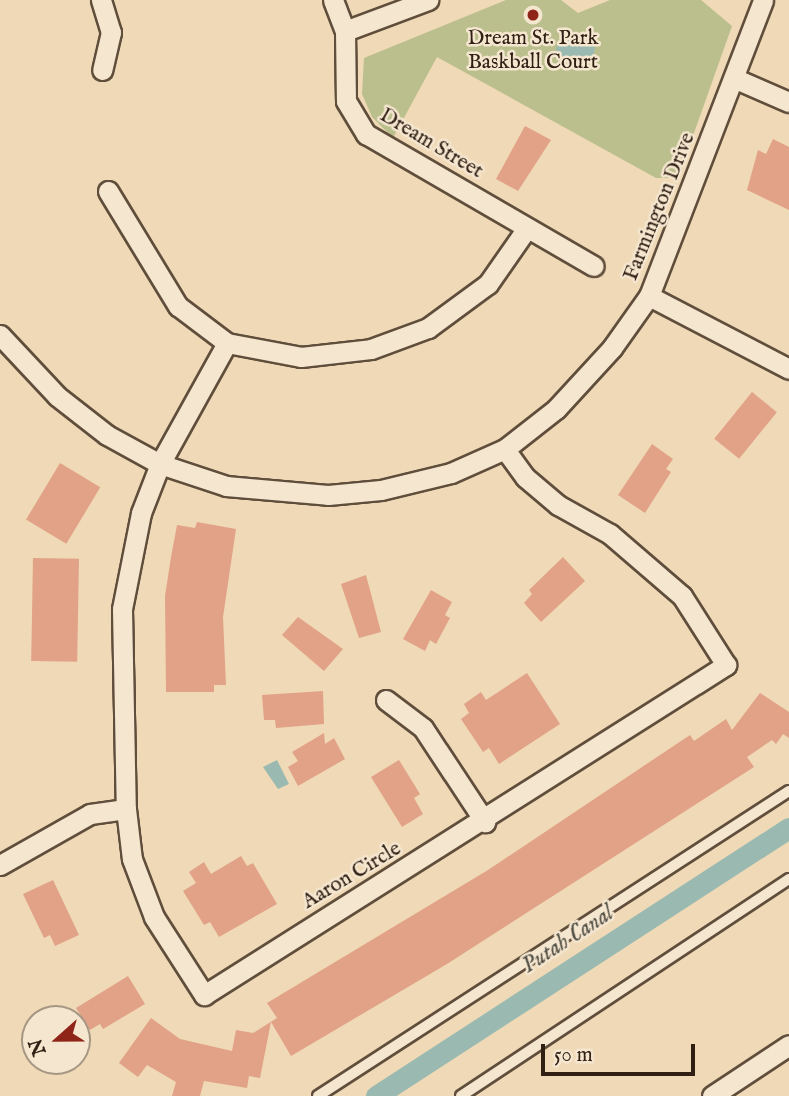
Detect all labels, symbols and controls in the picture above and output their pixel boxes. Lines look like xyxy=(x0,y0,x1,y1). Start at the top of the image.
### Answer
marker: Dream St. Park Baskball Court xyxy=(525,7,541,23)
place label: Dream St. Park Baskball Court xyxy=(467,26,599,76)
street label: Dream Street xyxy=(375,103,487,185)
street label: Farmington Drive xyxy=(619,129,701,285)
street label: Aaron Circle xyxy=(298,837,406,915)
water label: Putah Canal xyxy=(517,900,619,980)
north arrow xyxy=(21,1005,91,1075)
scale bar xyxy=(544,1030,698,1074)
text: N xyxy=(24,1035,52,1059)
text: 50 m xyxy=(554,1042,593,1069)

